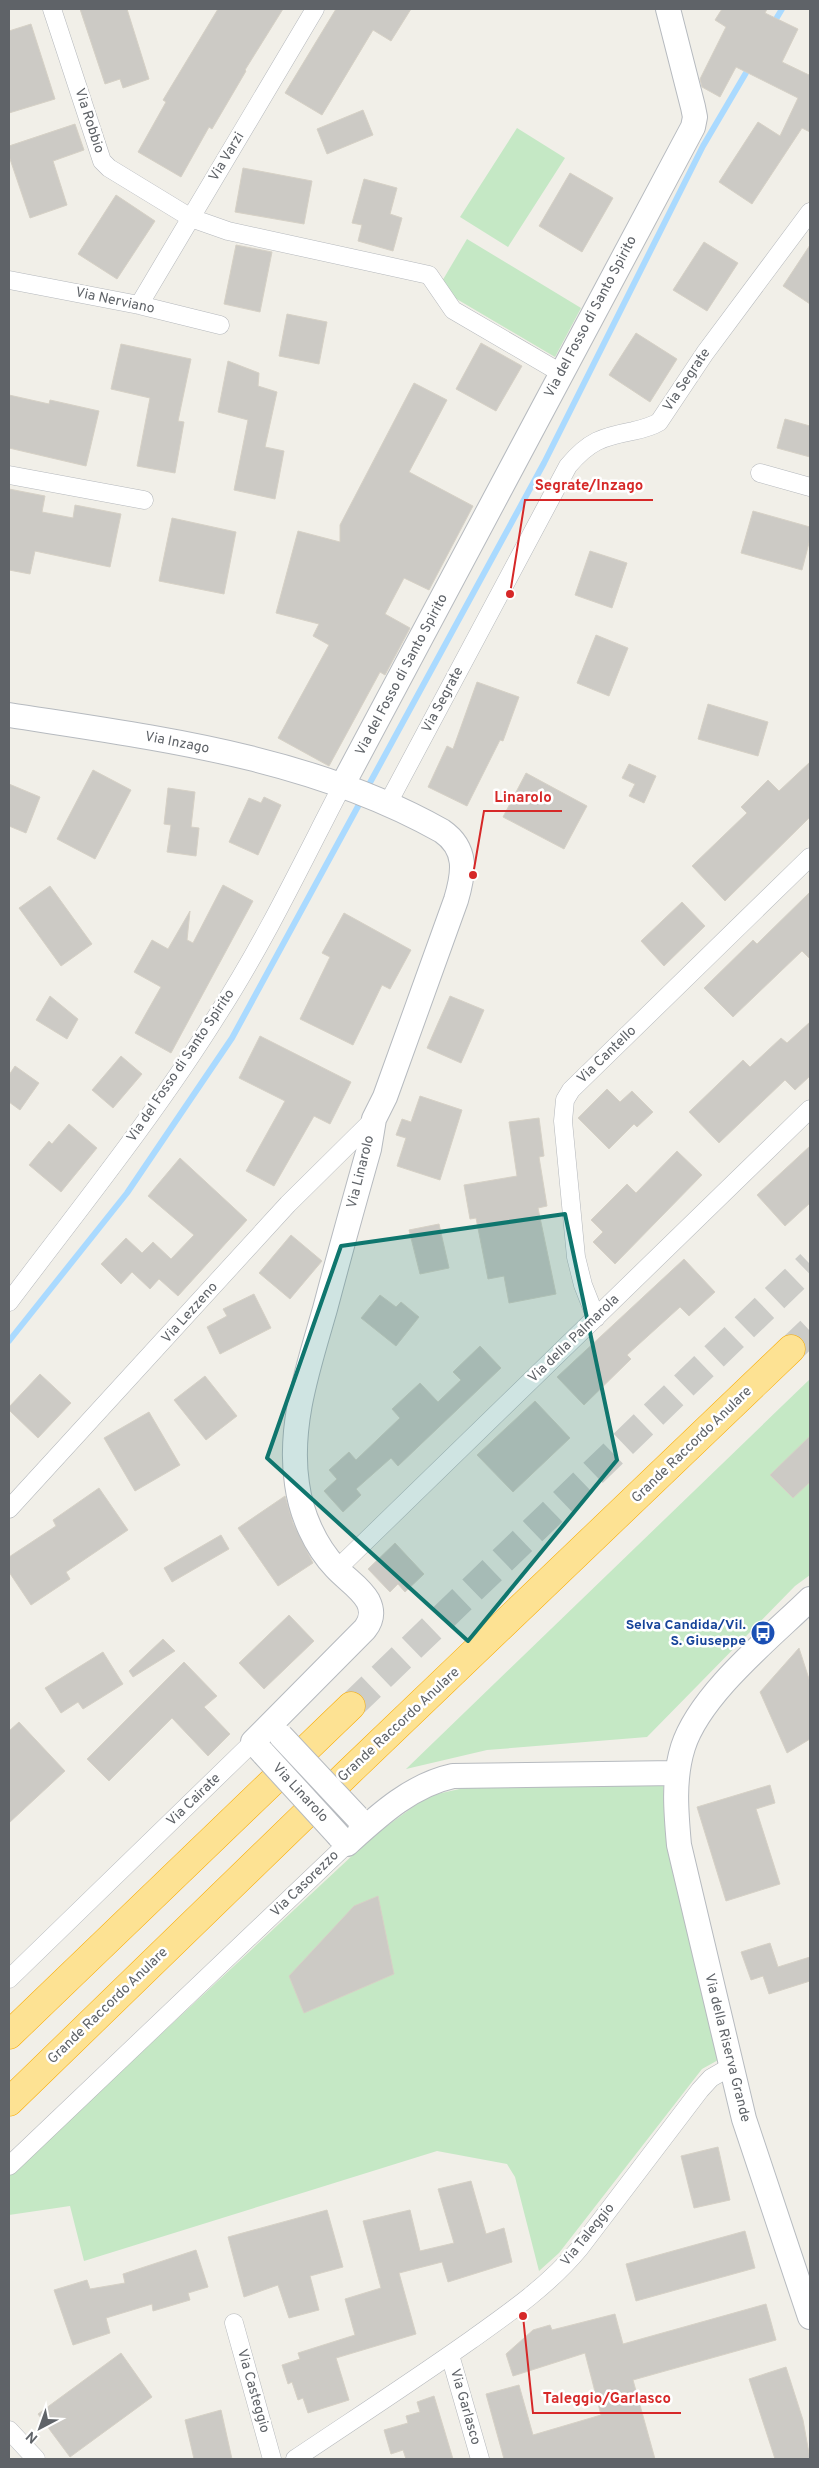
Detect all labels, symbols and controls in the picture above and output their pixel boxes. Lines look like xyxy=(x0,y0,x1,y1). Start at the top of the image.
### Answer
street label: Via Robbio xyxy=(71,86,108,156)
street label: Via Varzi xyxy=(206,129,248,185)
street label: Via del Fosso di Santo Spirito xyxy=(541,233,641,401)
street label: Via Nerviano xyxy=(74,284,156,318)
street label: Via Segrate xyxy=(660,345,714,415)
callout: Segrate/Inzago xyxy=(525,470,653,500)
text: Segrate/Inzago xyxy=(535,477,643,496)
street label: Via del Fosso di Santo Spirito xyxy=(352,591,452,759)
street label: Via Segrate xyxy=(419,664,467,736)
street label: Via Inzago xyxy=(143,728,211,758)
callout: Linarolo xyxy=(484,781,562,811)
text: Linarolo xyxy=(494,789,552,808)
street label: Via del Fosso di Santo Spirito xyxy=(123,986,239,1146)
street label: Via Cantello xyxy=(574,1023,640,1087)
street label: Via Linarolo xyxy=(344,1134,378,1210)
street label: Via Lezzeno xyxy=(158,1279,222,1347)
street label: Via della Palmarola xyxy=(525,1291,623,1387)
street label: Grande Raccordo Anulare xyxy=(628,1383,756,1507)
place label: Selva Candida/Vil. S. Giuseppe xyxy=(626,1617,746,1650)
bus stop icon: Selva Candida/Vil. S. Giuseppe xyxy=(750,1620,776,1646)
street label: Grande Raccordo Anulare xyxy=(335,1664,463,1786)
street label: Via Linarolo xyxy=(268,1760,332,1826)
street label: Via Cairate xyxy=(164,1770,224,1830)
street label: Via Casorezzo xyxy=(267,1847,343,1921)
street label: Grande Raccordo Anulare xyxy=(44,1944,172,2068)
street label: Via della Riserva Grande xyxy=(700,1972,754,2124)
street label: Via Taleggio xyxy=(558,2200,619,2270)
street label: Via Casteggio xyxy=(233,2347,273,2435)
street label: Via Garlasco xyxy=(446,2367,484,2447)
callout: Taleggio/Garlasco xyxy=(533,2383,681,2413)
text: Taleggio/Garlasco xyxy=(543,2390,671,2409)
north arrow xyxy=(15,2403,65,2453)
text: N xyxy=(23,2427,42,2446)

